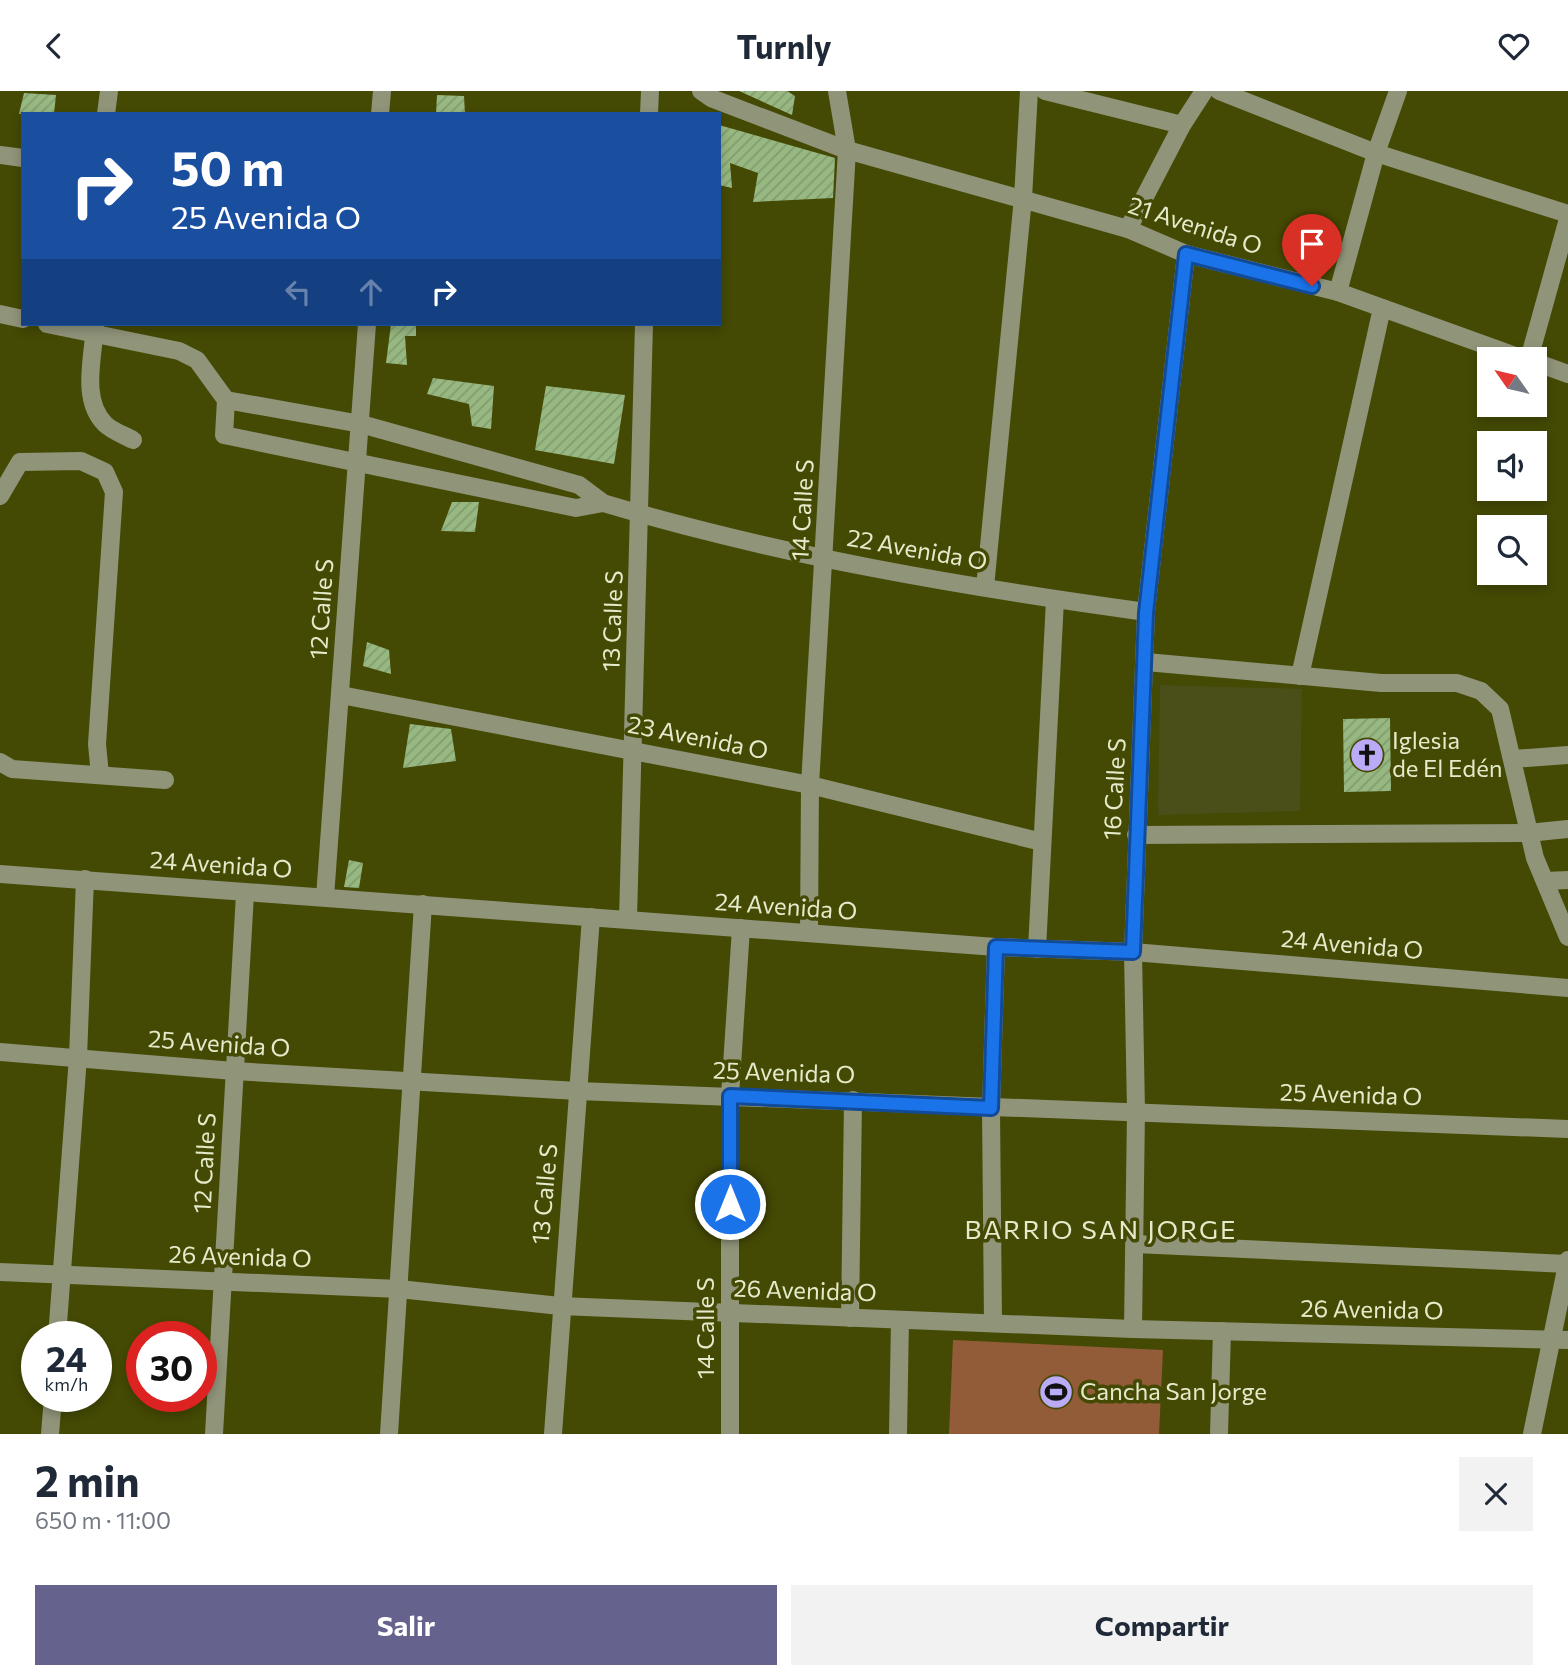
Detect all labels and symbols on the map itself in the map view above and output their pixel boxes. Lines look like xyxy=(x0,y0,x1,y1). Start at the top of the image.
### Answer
street label: 21 Avenida O xyxy=(1125,189,1266,260)
pin xyxy=(1282,214,1342,286)
north arrow xyxy=(1477,347,1547,417)
street label: 14 Calle S xyxy=(784,458,819,562)
street label: 22 Avenida O xyxy=(845,522,990,575)
street label: 12 Calle S xyxy=(303,558,338,660)
street label: 13 Calle S xyxy=(595,570,628,672)
street label: 23 Avenida O xyxy=(626,709,771,764)
place label: Iglesia de El Edén xyxy=(1392,725,1503,782)
church icon: Iglesia de El Edén xyxy=(1348,736,1386,774)
street label: 16 Calle S xyxy=(1096,737,1131,841)
street label: 24 Avenida O xyxy=(149,844,293,883)
street label: 24 Avenida O xyxy=(714,886,858,925)
street label: 24 Avenida O xyxy=(1280,923,1424,964)
street label: 25 Avenida O xyxy=(147,1023,291,1062)
street label: 25 Avenida O xyxy=(712,1055,856,1088)
street label: 25 Avenida O xyxy=(1279,1077,1423,1110)
street label: 12 Calle S xyxy=(186,1112,221,1214)
street label: 13 Calle S xyxy=(525,1142,562,1245)
position arrow xyxy=(693,1167,767,1241)
district label: BARRIO SAN JORGE xyxy=(964,1213,1238,1244)
street label: 26 Avenida O xyxy=(168,1239,312,1272)
street label: 26 Avenida O xyxy=(733,1273,877,1306)
street label: 14 Calle S xyxy=(690,1277,719,1379)
street label: 26 Avenida O xyxy=(1300,1293,1444,1324)
speed limit sign: 30 xyxy=(126,1321,217,1412)
sports icon: Cancha San Jorge xyxy=(1037,1373,1075,1411)
place label: Cancha San Jorge xyxy=(1080,1376,1267,1405)

